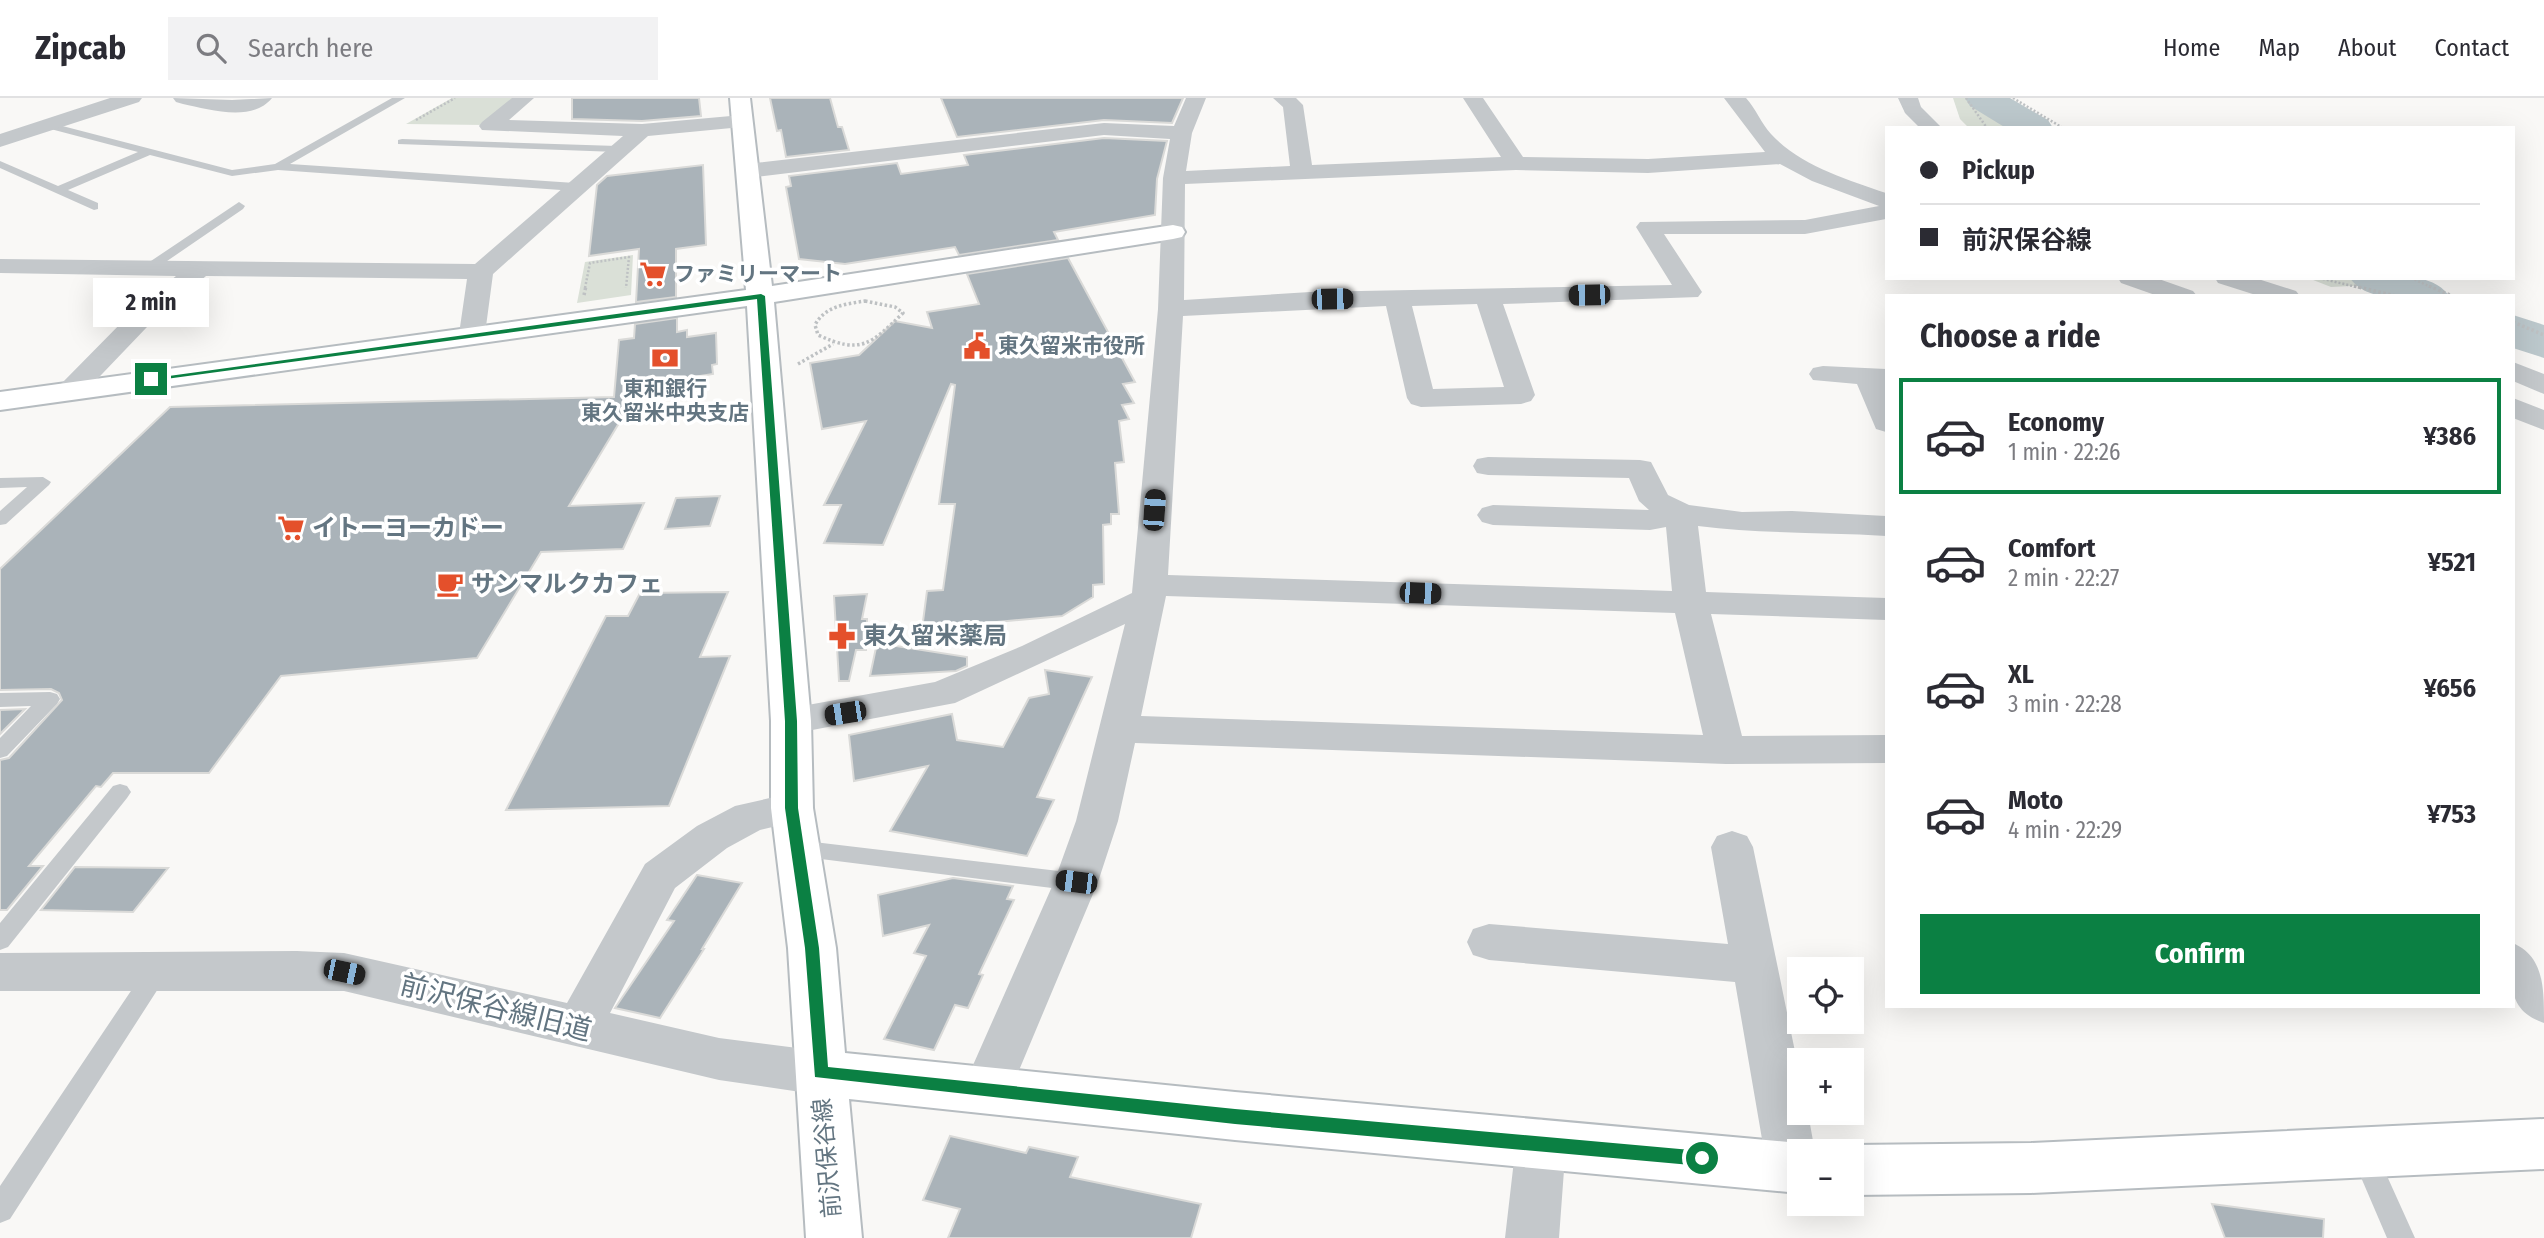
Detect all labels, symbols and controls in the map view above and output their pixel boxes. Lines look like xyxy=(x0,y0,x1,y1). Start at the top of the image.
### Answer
search box xyxy=(168,17,658,80)
text: Zipcab xyxy=(35,28,126,68)
icon: search xyxy=(192,29,230,67)
text: Search here xyxy=(248,33,373,64)
text: Home xyxy=(2163,34,2220,62)
text: Map xyxy=(2258,34,2300,62)
text: About xyxy=(2338,34,2396,62)
text: Contact xyxy=(2434,34,2509,62)
text: Pickup xyxy=(1962,155,2035,186)
text: 前沢保谷線 xyxy=(1962,225,2092,256)
supermarket icon: ファミリーマート xyxy=(638,259,668,289)
place label: ファミリーマート xyxy=(674,261,842,287)
callout: 2 min xyxy=(93,278,209,327)
car xyxy=(1568,284,1611,306)
text: 2 min xyxy=(126,288,177,316)
car xyxy=(1311,288,1354,310)
text: Choose a ride xyxy=(1920,317,2101,355)
public building icon: 東久留米市役所 xyxy=(962,331,992,361)
place label: 東久留米市役所 xyxy=(998,333,1145,359)
bank icon: 東和銀行 東久留米中央支店 xyxy=(650,343,680,373)
route end xyxy=(135,363,167,395)
place label: 東和銀行 東久留米中央支店 xyxy=(581,376,749,426)
icon: car xyxy=(1924,405,1987,468)
text: Economy xyxy=(2008,407,2104,438)
text: ¥386 xyxy=(2423,421,2476,452)
text: 1 min · 22:26 xyxy=(2008,438,2120,466)
car xyxy=(1143,488,1166,532)
supermarket icon: イトーヨーカドー xyxy=(276,513,306,543)
place label: イトーヨーカドー xyxy=(312,514,504,542)
icon: car xyxy=(1924,531,1987,594)
text: Comfort xyxy=(2008,533,2096,564)
text: ¥521 xyxy=(2428,547,2476,578)
text: 2 min · 22:27 xyxy=(2008,564,2119,592)
cafe icon: サンマルクカフェ xyxy=(435,569,465,599)
place label: サンマルクカフェ xyxy=(471,570,663,598)
car xyxy=(1399,582,1442,604)
pharmacy icon: 東久留米薬局 xyxy=(827,621,857,651)
place label: 東久留米薬局 xyxy=(863,622,1007,650)
icon: car xyxy=(1924,657,1987,720)
text: XL xyxy=(2008,659,2034,690)
text: ¥656 xyxy=(2424,673,2476,704)
text: 3 min · 22:28 xyxy=(2008,690,2122,718)
car xyxy=(823,699,868,727)
icon: car xyxy=(1924,783,1987,846)
text: Moto xyxy=(2008,785,2063,816)
text: ¥753 xyxy=(2427,799,2476,830)
text: 4 min · 22:29 xyxy=(2008,816,2122,844)
car xyxy=(1054,869,1099,895)
button: Confirm xyxy=(1920,914,2480,994)
car xyxy=(322,957,367,987)
map controls xyxy=(1787,957,1864,1216)
button: locate xyxy=(1787,957,1864,1034)
street label: 前沢保谷線旧道 xyxy=(397,968,595,1047)
button: + xyxy=(1787,1048,1864,1125)
street label: 前沢保谷線 xyxy=(808,1097,846,1219)
button: − xyxy=(1787,1139,1864,1216)
route start xyxy=(1686,1142,1718,1174)

